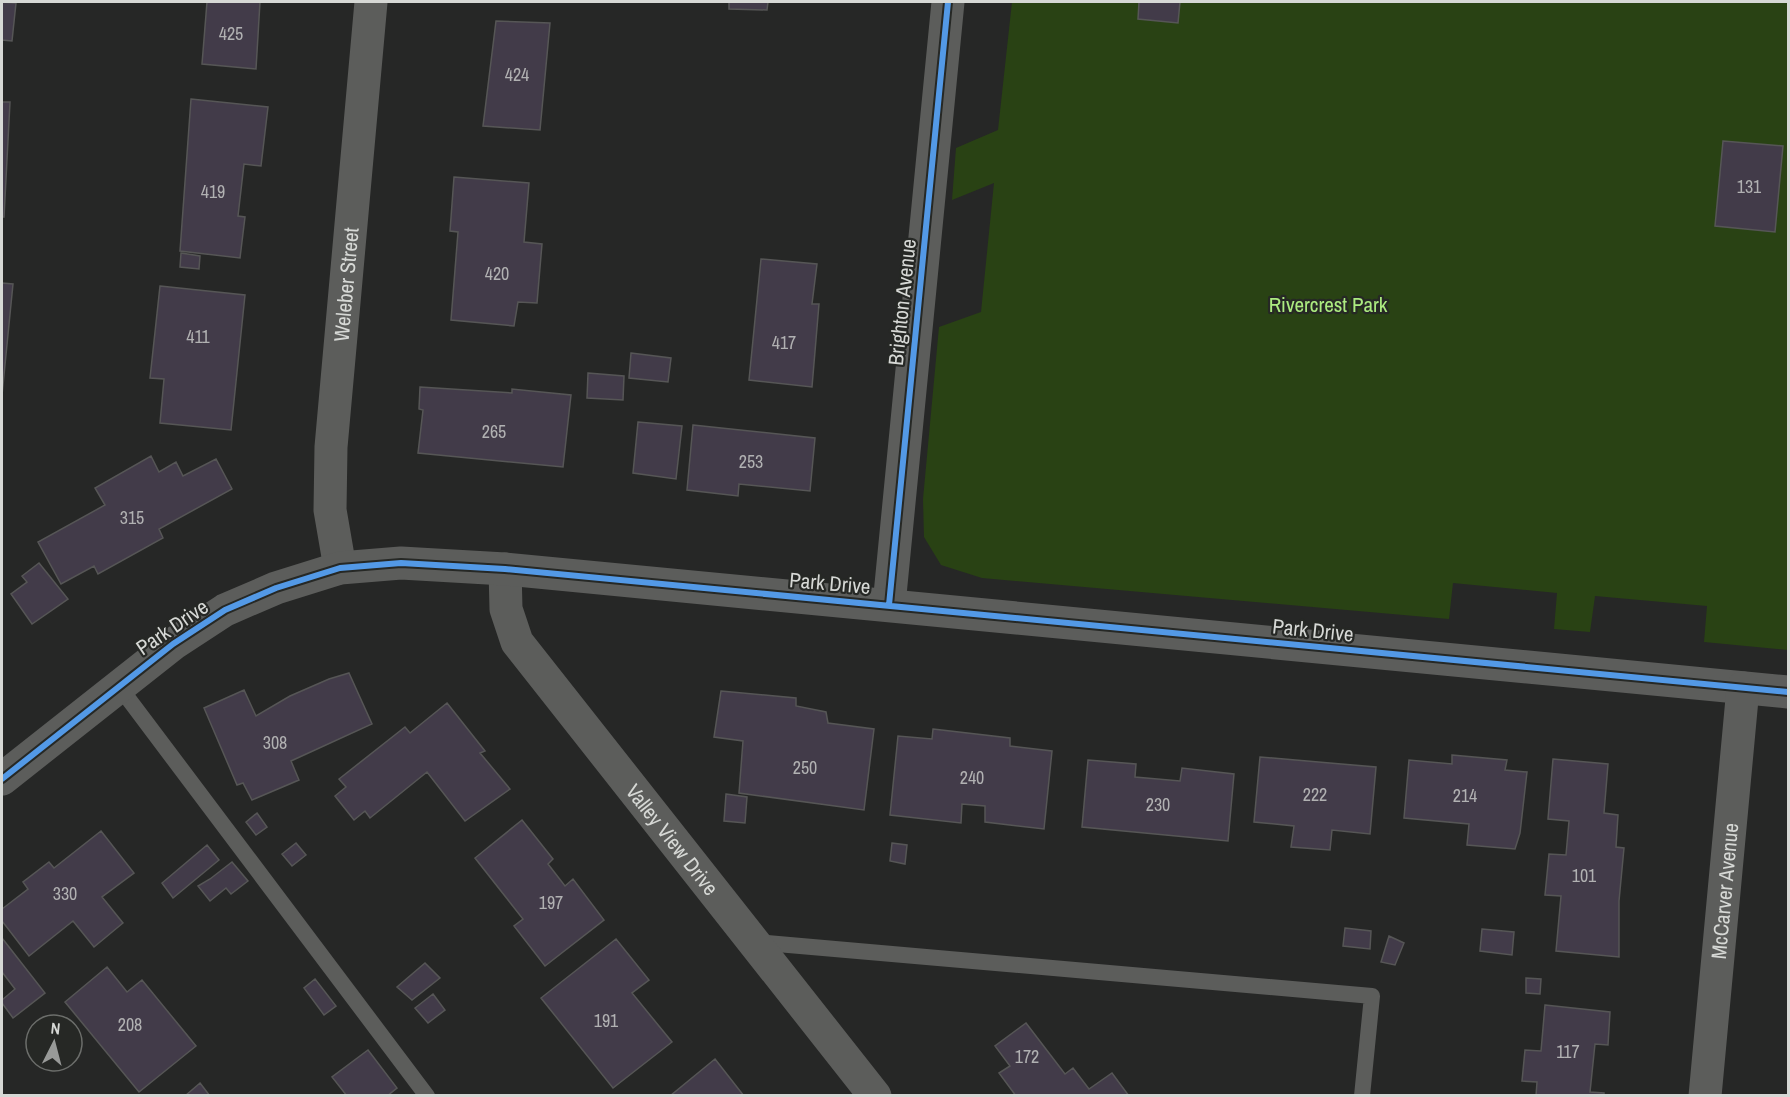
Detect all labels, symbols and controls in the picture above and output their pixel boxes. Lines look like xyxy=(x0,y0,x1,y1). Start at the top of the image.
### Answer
house number: 425 xyxy=(219,21,243,46)
house number: 424 xyxy=(505,62,529,87)
house number: 131 xyxy=(1737,174,1762,199)
house number: 419 xyxy=(201,179,225,204)
street label: Weleber Street xyxy=(326,226,365,343)
street label: Brighton Avenue xyxy=(881,237,923,367)
house number: 420 xyxy=(485,261,509,286)
park label: Rivercrest Park xyxy=(1269,290,1388,319)
house number: 411 xyxy=(186,324,211,349)
house number: 417 xyxy=(772,330,796,355)
house number: 265 xyxy=(482,419,506,444)
house number: 253 xyxy=(739,449,763,474)
house number: 315 xyxy=(120,505,144,530)
street label: Park Drive xyxy=(788,565,872,601)
street label: Park Drive xyxy=(130,592,214,662)
street label: Park Drive xyxy=(1271,611,1355,649)
house number: 308 xyxy=(263,730,287,755)
house number: 250 xyxy=(793,755,817,780)
house number: 240 xyxy=(960,765,984,790)
street label: Valley View Drive xyxy=(620,777,726,901)
house number: 222 xyxy=(1303,782,1327,807)
house number: 214 xyxy=(1453,783,1477,808)
house number: 230 xyxy=(1146,792,1170,817)
street label: McCarver Avenue xyxy=(1703,822,1745,960)
house number: 101 xyxy=(1572,863,1597,888)
house number: 330 xyxy=(53,881,77,906)
house number: 197 xyxy=(539,890,563,915)
house number: 191 xyxy=(594,1008,619,1033)
house number: 208 xyxy=(118,1012,142,1037)
north arrow xyxy=(24,1013,84,1073)
text: N xyxy=(50,1017,61,1040)
house number: 117 xyxy=(1556,1039,1580,1064)
house number: 172 xyxy=(1015,1044,1039,1069)

